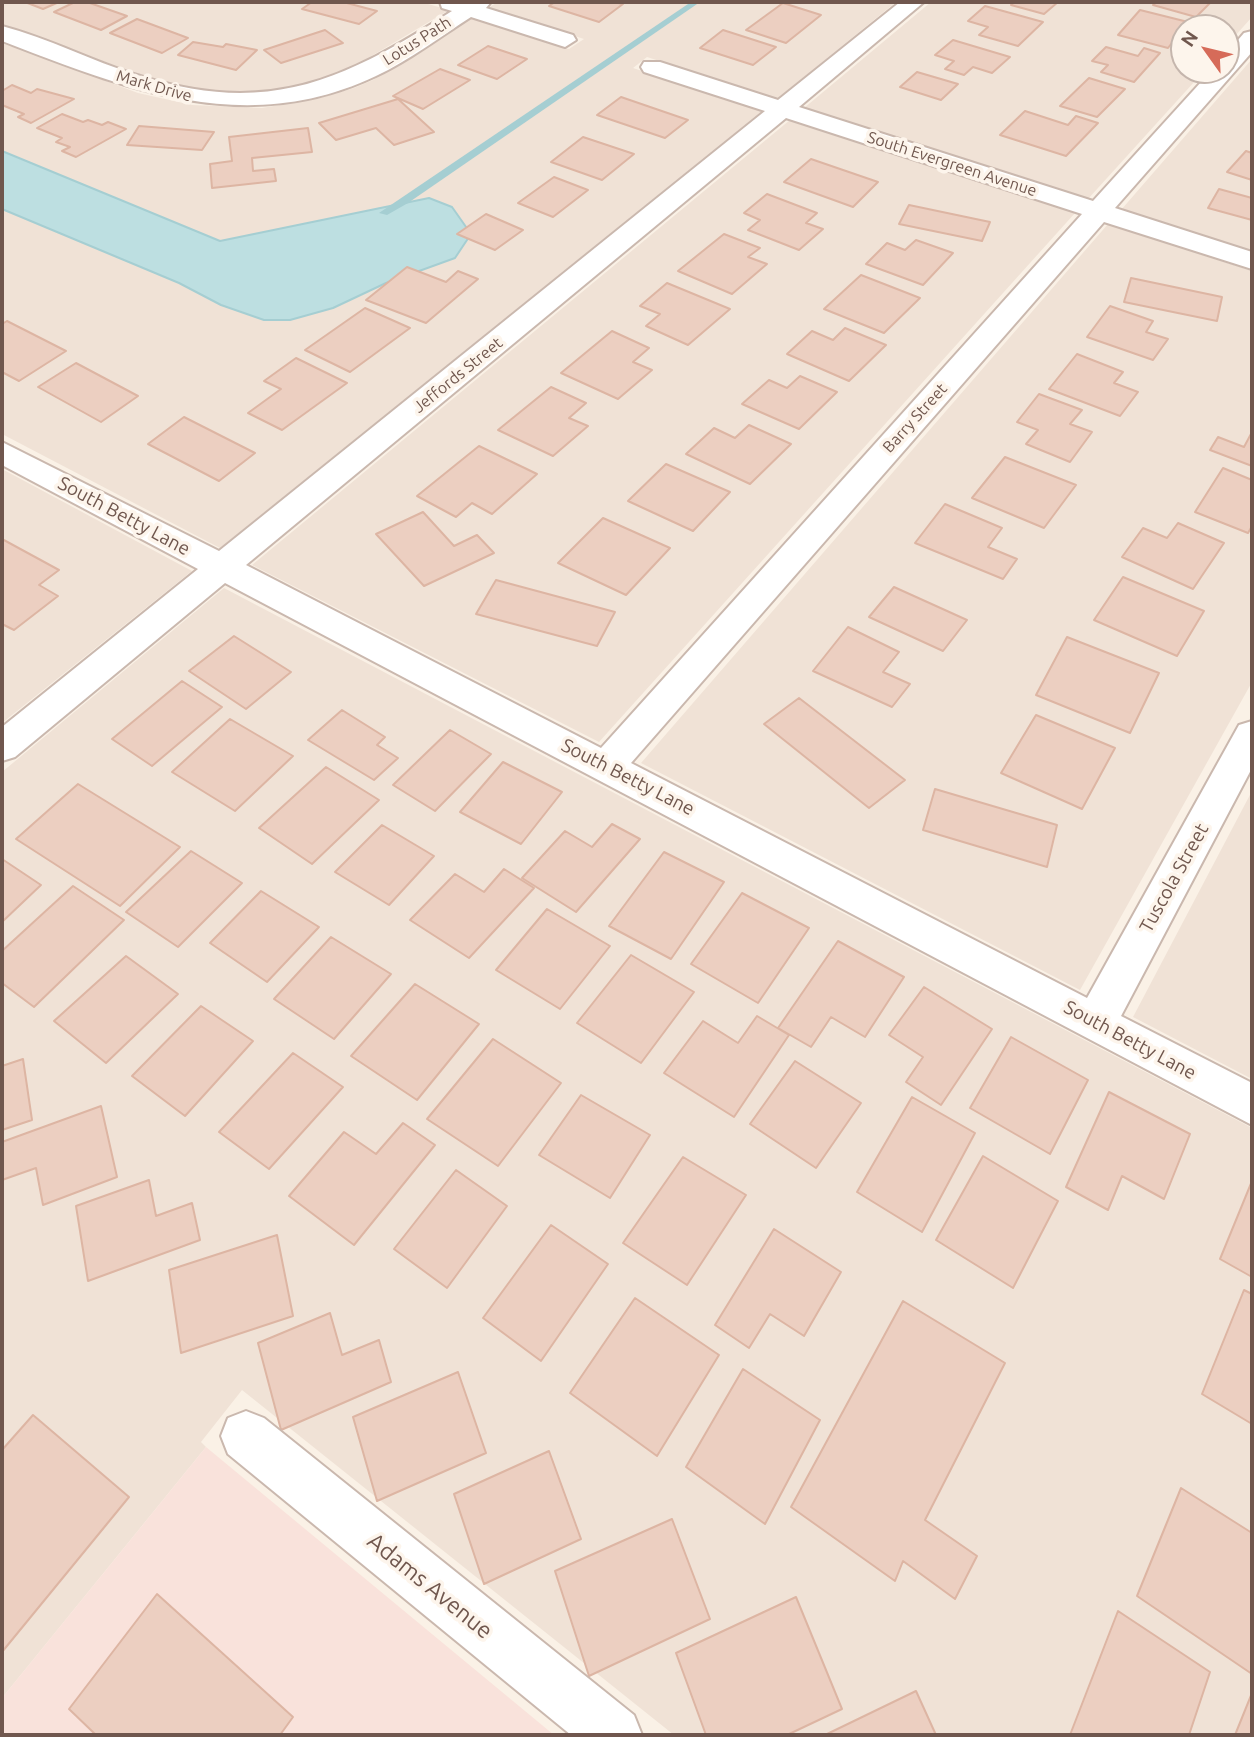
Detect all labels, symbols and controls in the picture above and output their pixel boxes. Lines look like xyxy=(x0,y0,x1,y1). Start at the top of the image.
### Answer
street label: Lotus Path xyxy=(379,13,455,69)
north arrow xyxy=(1170,14,1240,84)
text: N xyxy=(1176,26,1202,50)
street label: Mark Drive xyxy=(114,66,194,106)
street label: South Evergreen Avenue xyxy=(865,128,1039,200)
street label: Jeffords Street xyxy=(410,333,506,417)
street label: Barry Street xyxy=(879,379,951,457)
street label: South Betty Lane xyxy=(54,472,194,560)
street label: South Betty Lane xyxy=(558,734,698,820)
street label: Tuscola Street xyxy=(1135,819,1213,937)
street label: South Betty Lane xyxy=(1060,996,1200,1084)
street label: Adams Avenue xyxy=(362,1527,498,1645)

